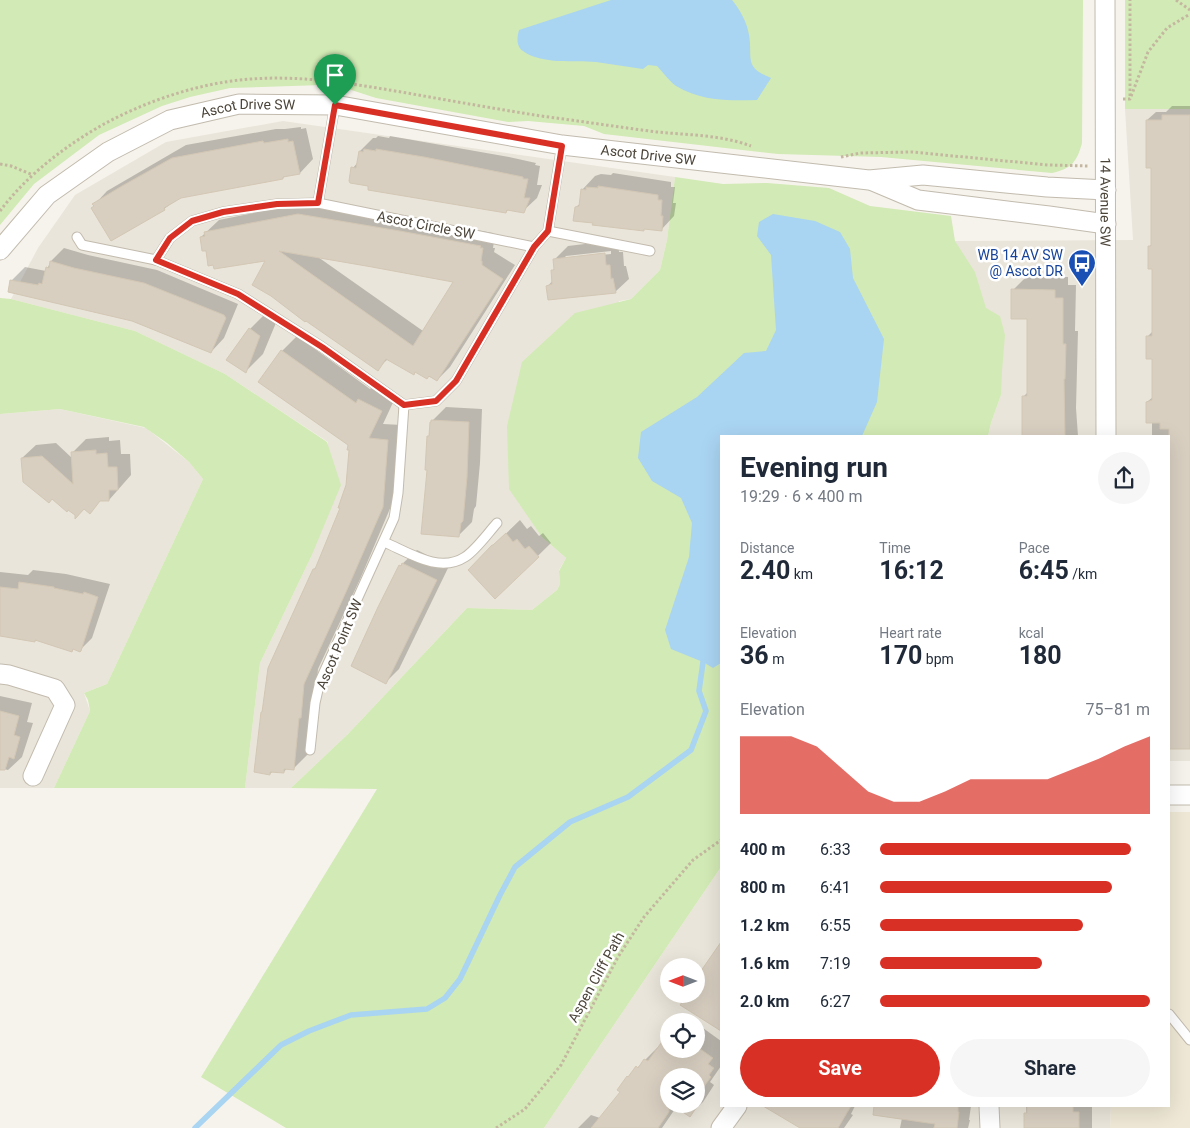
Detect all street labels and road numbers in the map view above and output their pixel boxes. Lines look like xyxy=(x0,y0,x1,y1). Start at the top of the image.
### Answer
street label: Ascot Drive SW xyxy=(199,96,296,121)
street label: Ascot Drive SW xyxy=(600,141,697,168)
street label: 14 Avenue SW xyxy=(1097,157,1114,247)
street label: Ascot Circle SW xyxy=(376,208,477,242)
street label: Ascot Point SW xyxy=(313,596,365,691)
street label: Aspen Cliff Path xyxy=(565,929,627,1025)

